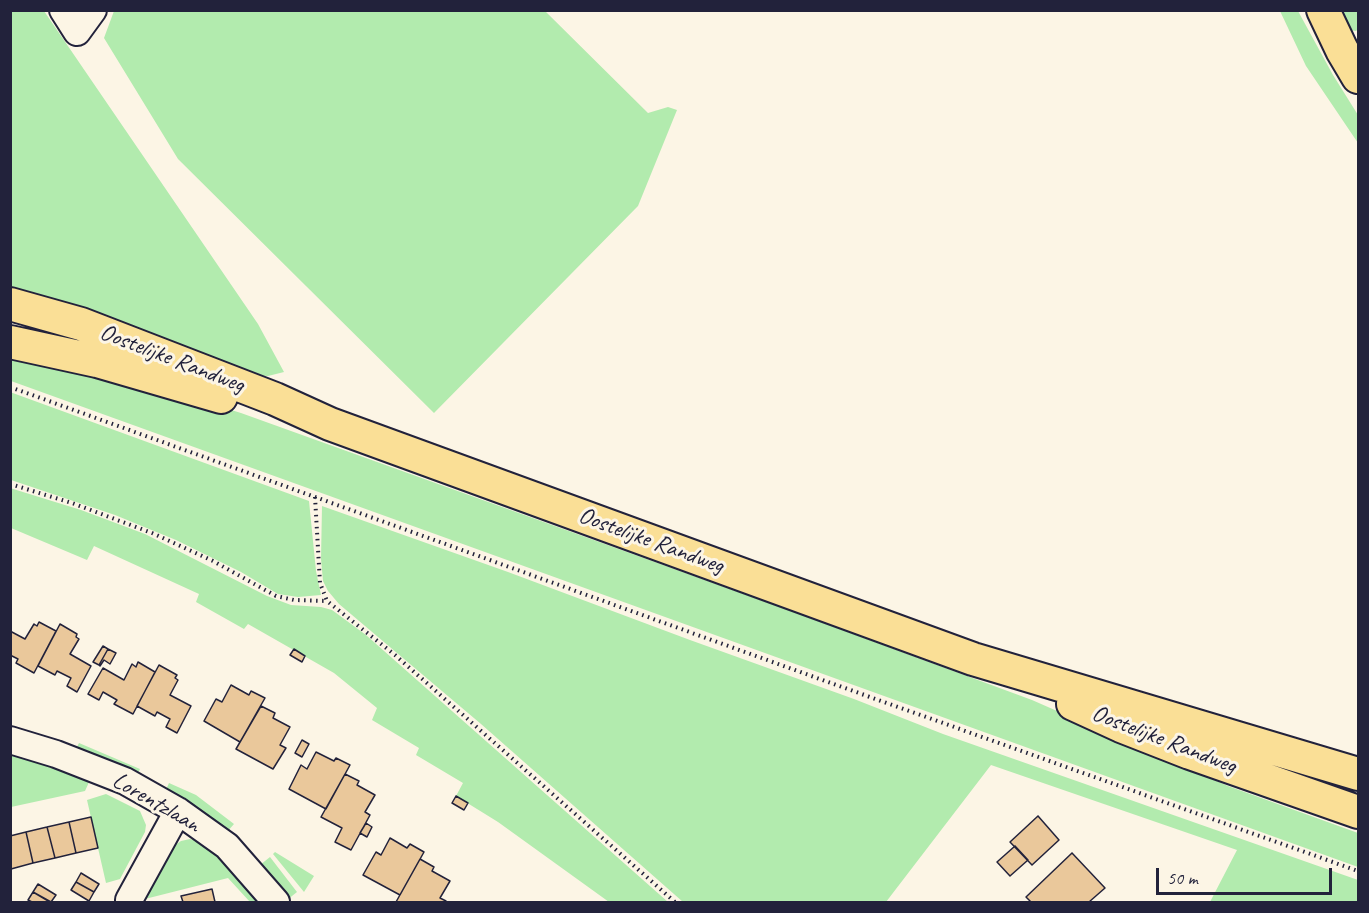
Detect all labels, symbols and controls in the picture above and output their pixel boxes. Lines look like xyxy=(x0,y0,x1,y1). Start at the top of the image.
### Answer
street label: Oostelijke Randweg xyxy=(96,318,248,400)
street label: Oostelijke Randweg xyxy=(574,501,728,581)
street label: Oostelijke Randweg xyxy=(1088,699,1240,781)
street label: Lorentzlaan xyxy=(107,766,205,840)
scale bar xyxy=(1159,856,1334,894)
text: 50 m xyxy=(1167,867,1198,889)

